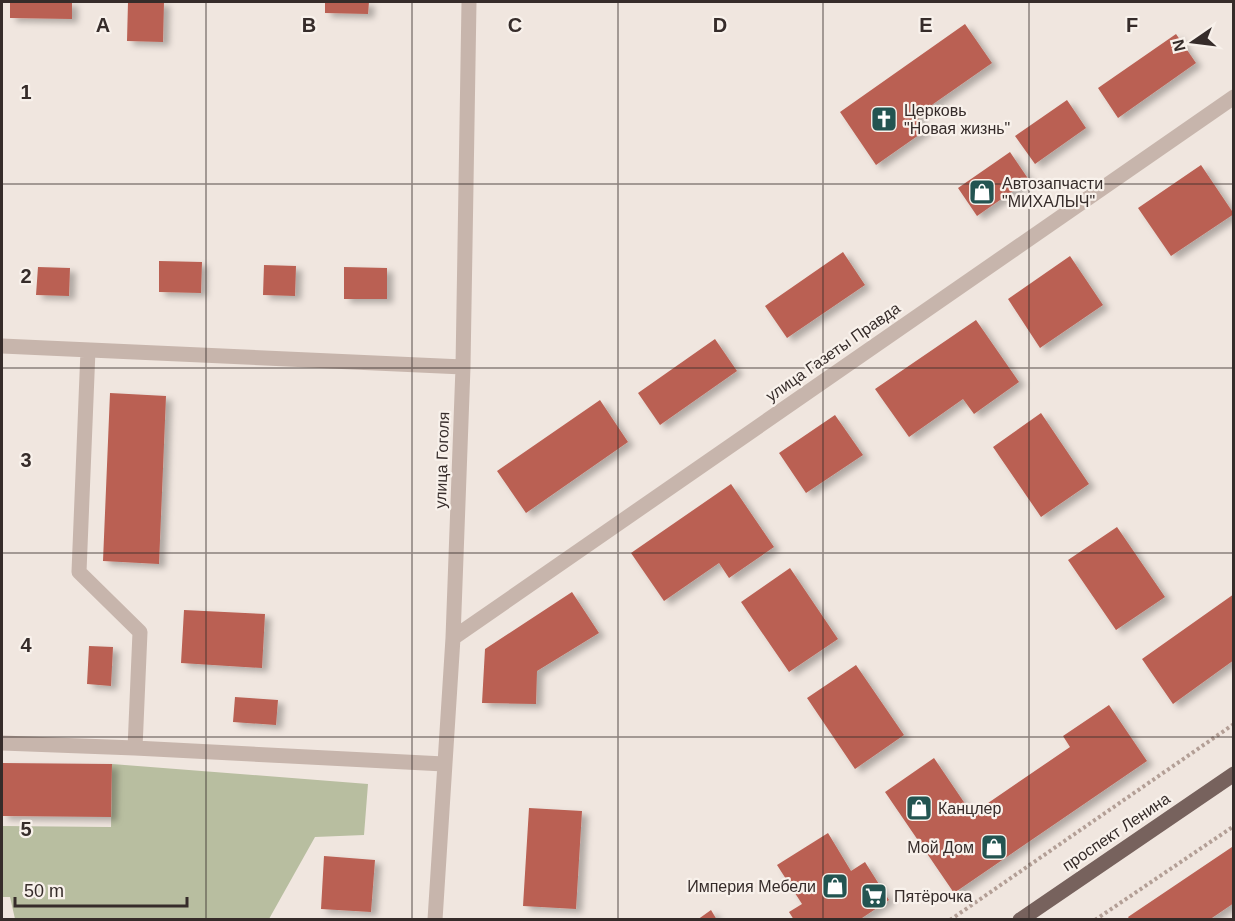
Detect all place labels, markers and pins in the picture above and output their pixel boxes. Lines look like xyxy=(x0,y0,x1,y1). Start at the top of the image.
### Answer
place label: Церковь "Новая жизнь" xyxy=(904,102,1010,137)
church icon: Церковь "Новая жизнь" xyxy=(869,104,899,134)
place label: Автозапчасти "МИХАЛЫЧ" xyxy=(1002,175,1103,210)
shop icon: Автозапчасти "МИХАЛЫЧ" xyxy=(967,177,997,207)
shop icon: Канцлер xyxy=(904,793,934,823)
place label: Канцлер xyxy=(938,800,1001,817)
shop icon: Мой Дом xyxy=(979,832,1009,862)
place label: Мой Дом xyxy=(907,839,974,856)
shop icon: Империя Мебели xyxy=(820,871,850,901)
place label: Империя Мебели xyxy=(687,878,816,895)
supermarket icon: Пятёрочка xyxy=(859,881,889,911)
place label: Пятёрочка xyxy=(894,888,973,905)

